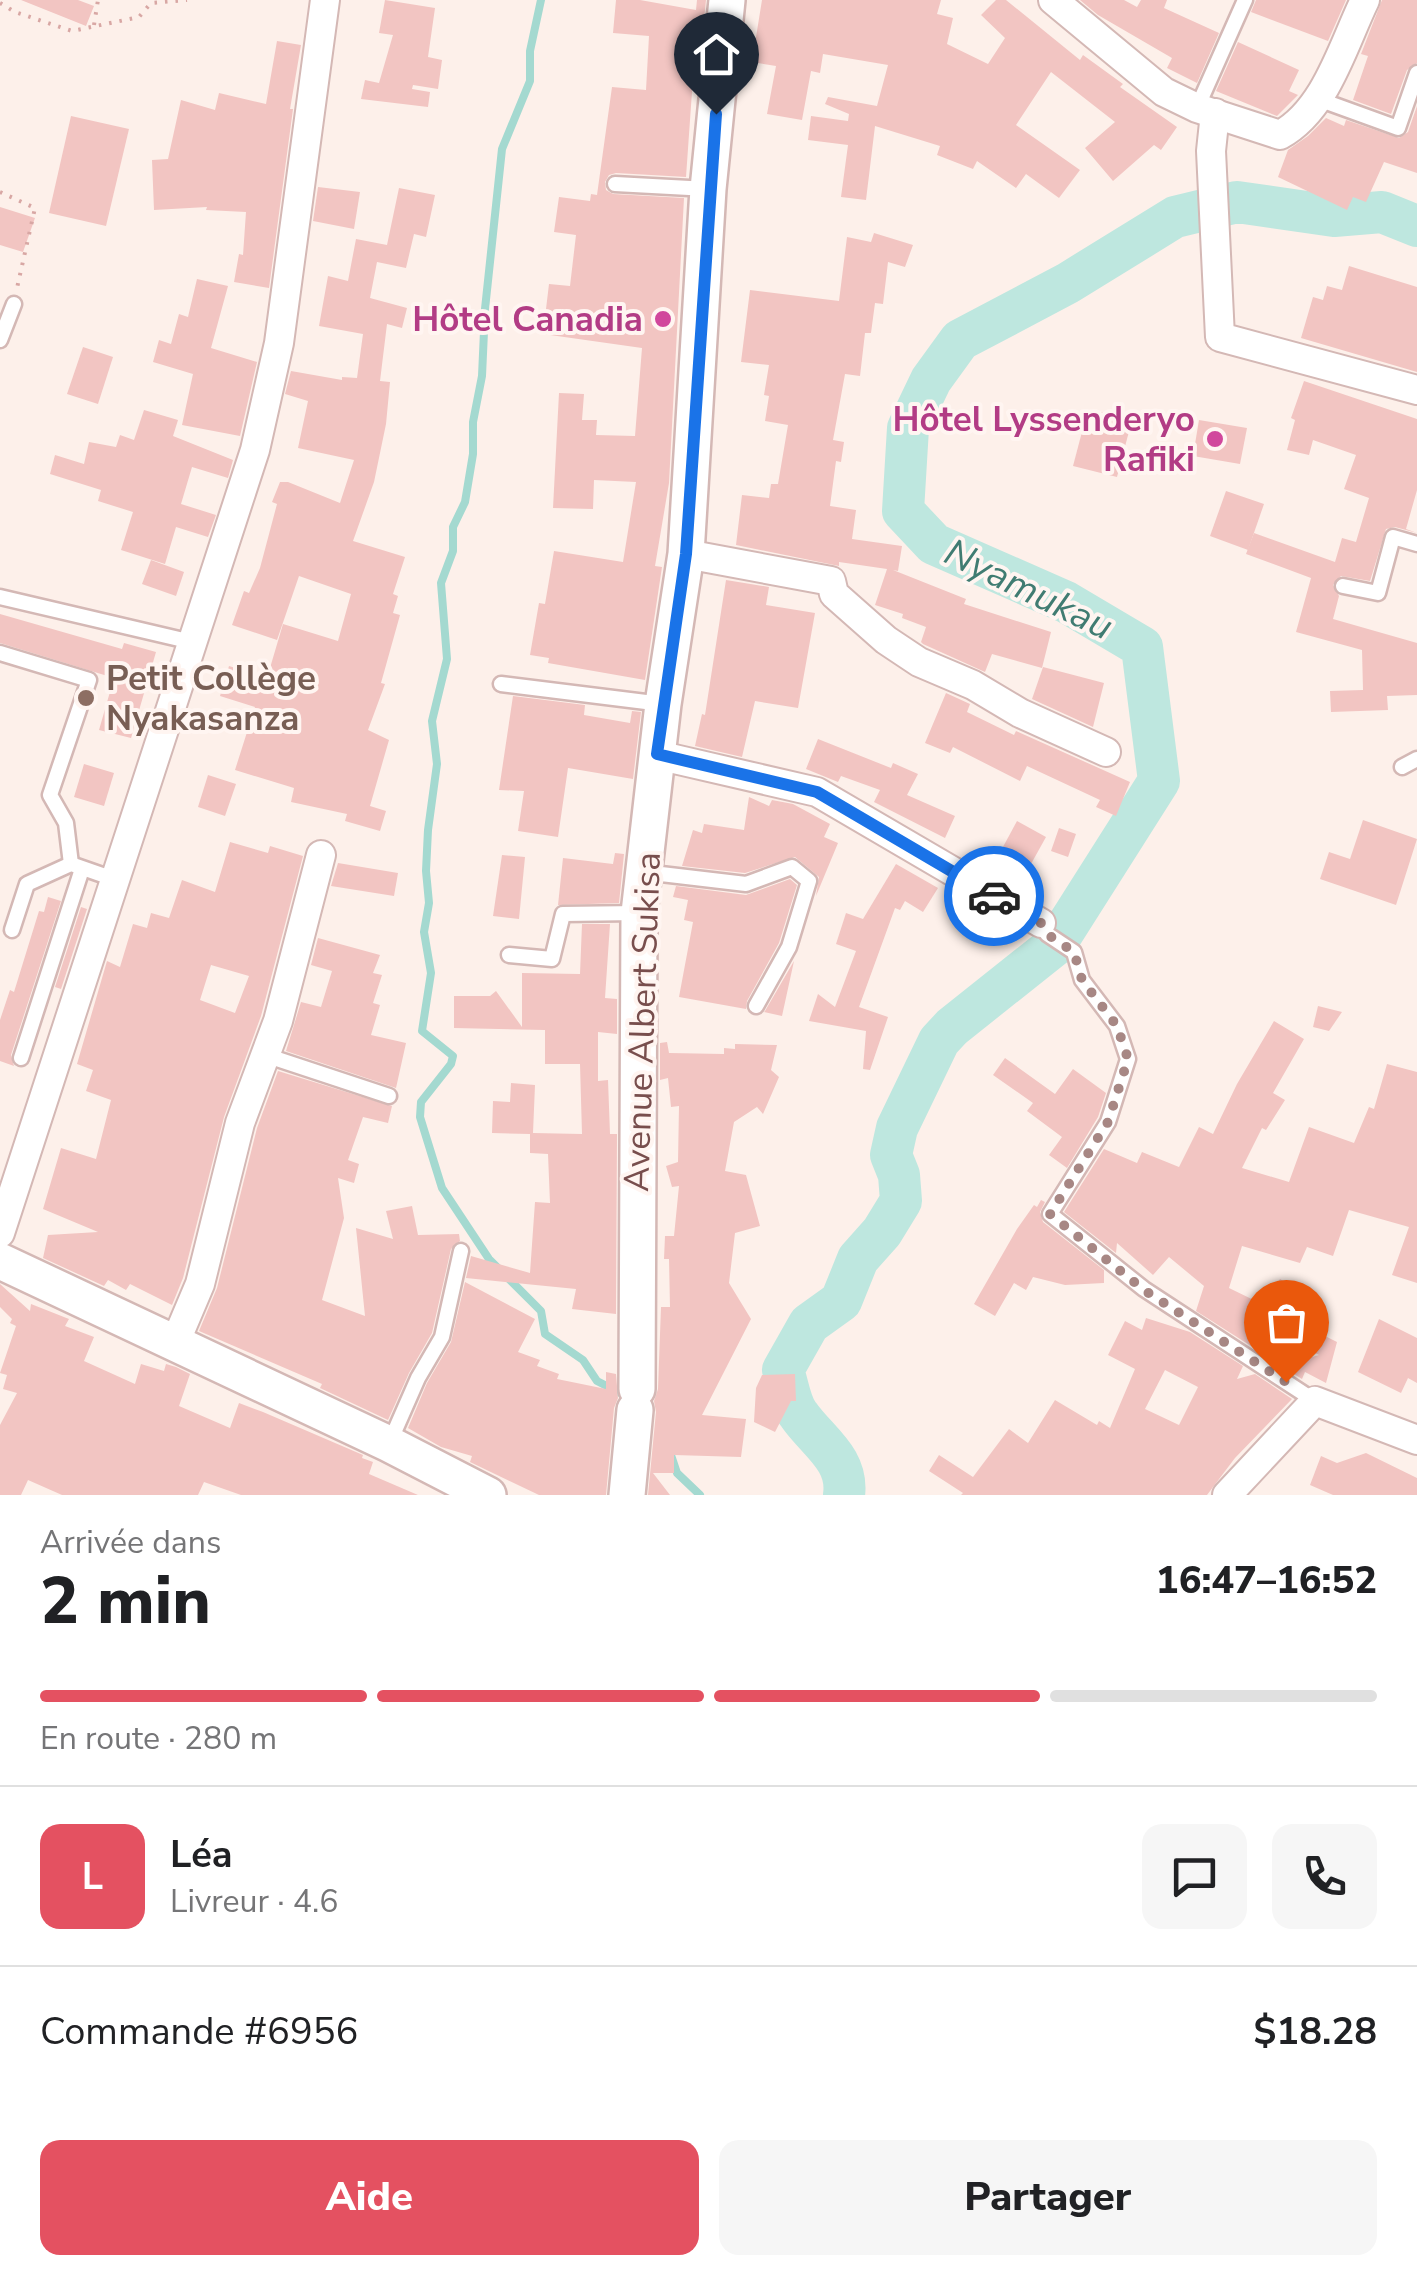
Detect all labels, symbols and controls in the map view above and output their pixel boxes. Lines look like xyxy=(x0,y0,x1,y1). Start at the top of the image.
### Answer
pin xyxy=(674,12,759,115)
icon: home xyxy=(689,27,744,82)
place label: Hôtel Canadia xyxy=(412,296,643,343)
marker: Hôtel Canadia xyxy=(652,308,674,330)
place label: Hôtel Lyssenderyo Rafiki xyxy=(892,396,1195,483)
marker: Hôtel Lyssenderyo Rafiki xyxy=(1204,428,1226,450)
water label: Nyamukau xyxy=(936,527,1122,652)
place label: Petit Collège Nyakasanza xyxy=(106,655,316,742)
marker: Petit Collège Nyakasanza xyxy=(75,687,97,709)
courier xyxy=(944,846,1044,946)
street label: Avenue Albert Sukisa xyxy=(613,851,672,1193)
icon: car xyxy=(967,869,1022,924)
pin xyxy=(1244,1280,1329,1383)
icon: bag xyxy=(1259,1295,1314,1350)
text: Arrivée dans xyxy=(40,1521,221,1564)
text: 16:47–16:52 xyxy=(1156,1555,1377,1606)
text: 2 min xyxy=(40,1557,211,1646)
text: En route · 280 m xyxy=(40,1717,277,1760)
button: chat xyxy=(1142,1824,1247,1929)
button: phone xyxy=(1272,1824,1377,1929)
text: Léa xyxy=(170,1829,233,1880)
text: L xyxy=(82,1851,103,1902)
text: Livreur · 4.6 xyxy=(170,1880,338,1923)
text: Commande #6956 xyxy=(40,2006,358,2057)
text: $18.28 xyxy=(1254,2006,1377,2057)
button: Aide xyxy=(40,2140,699,2255)
button: Partager xyxy=(719,2140,1377,2255)

